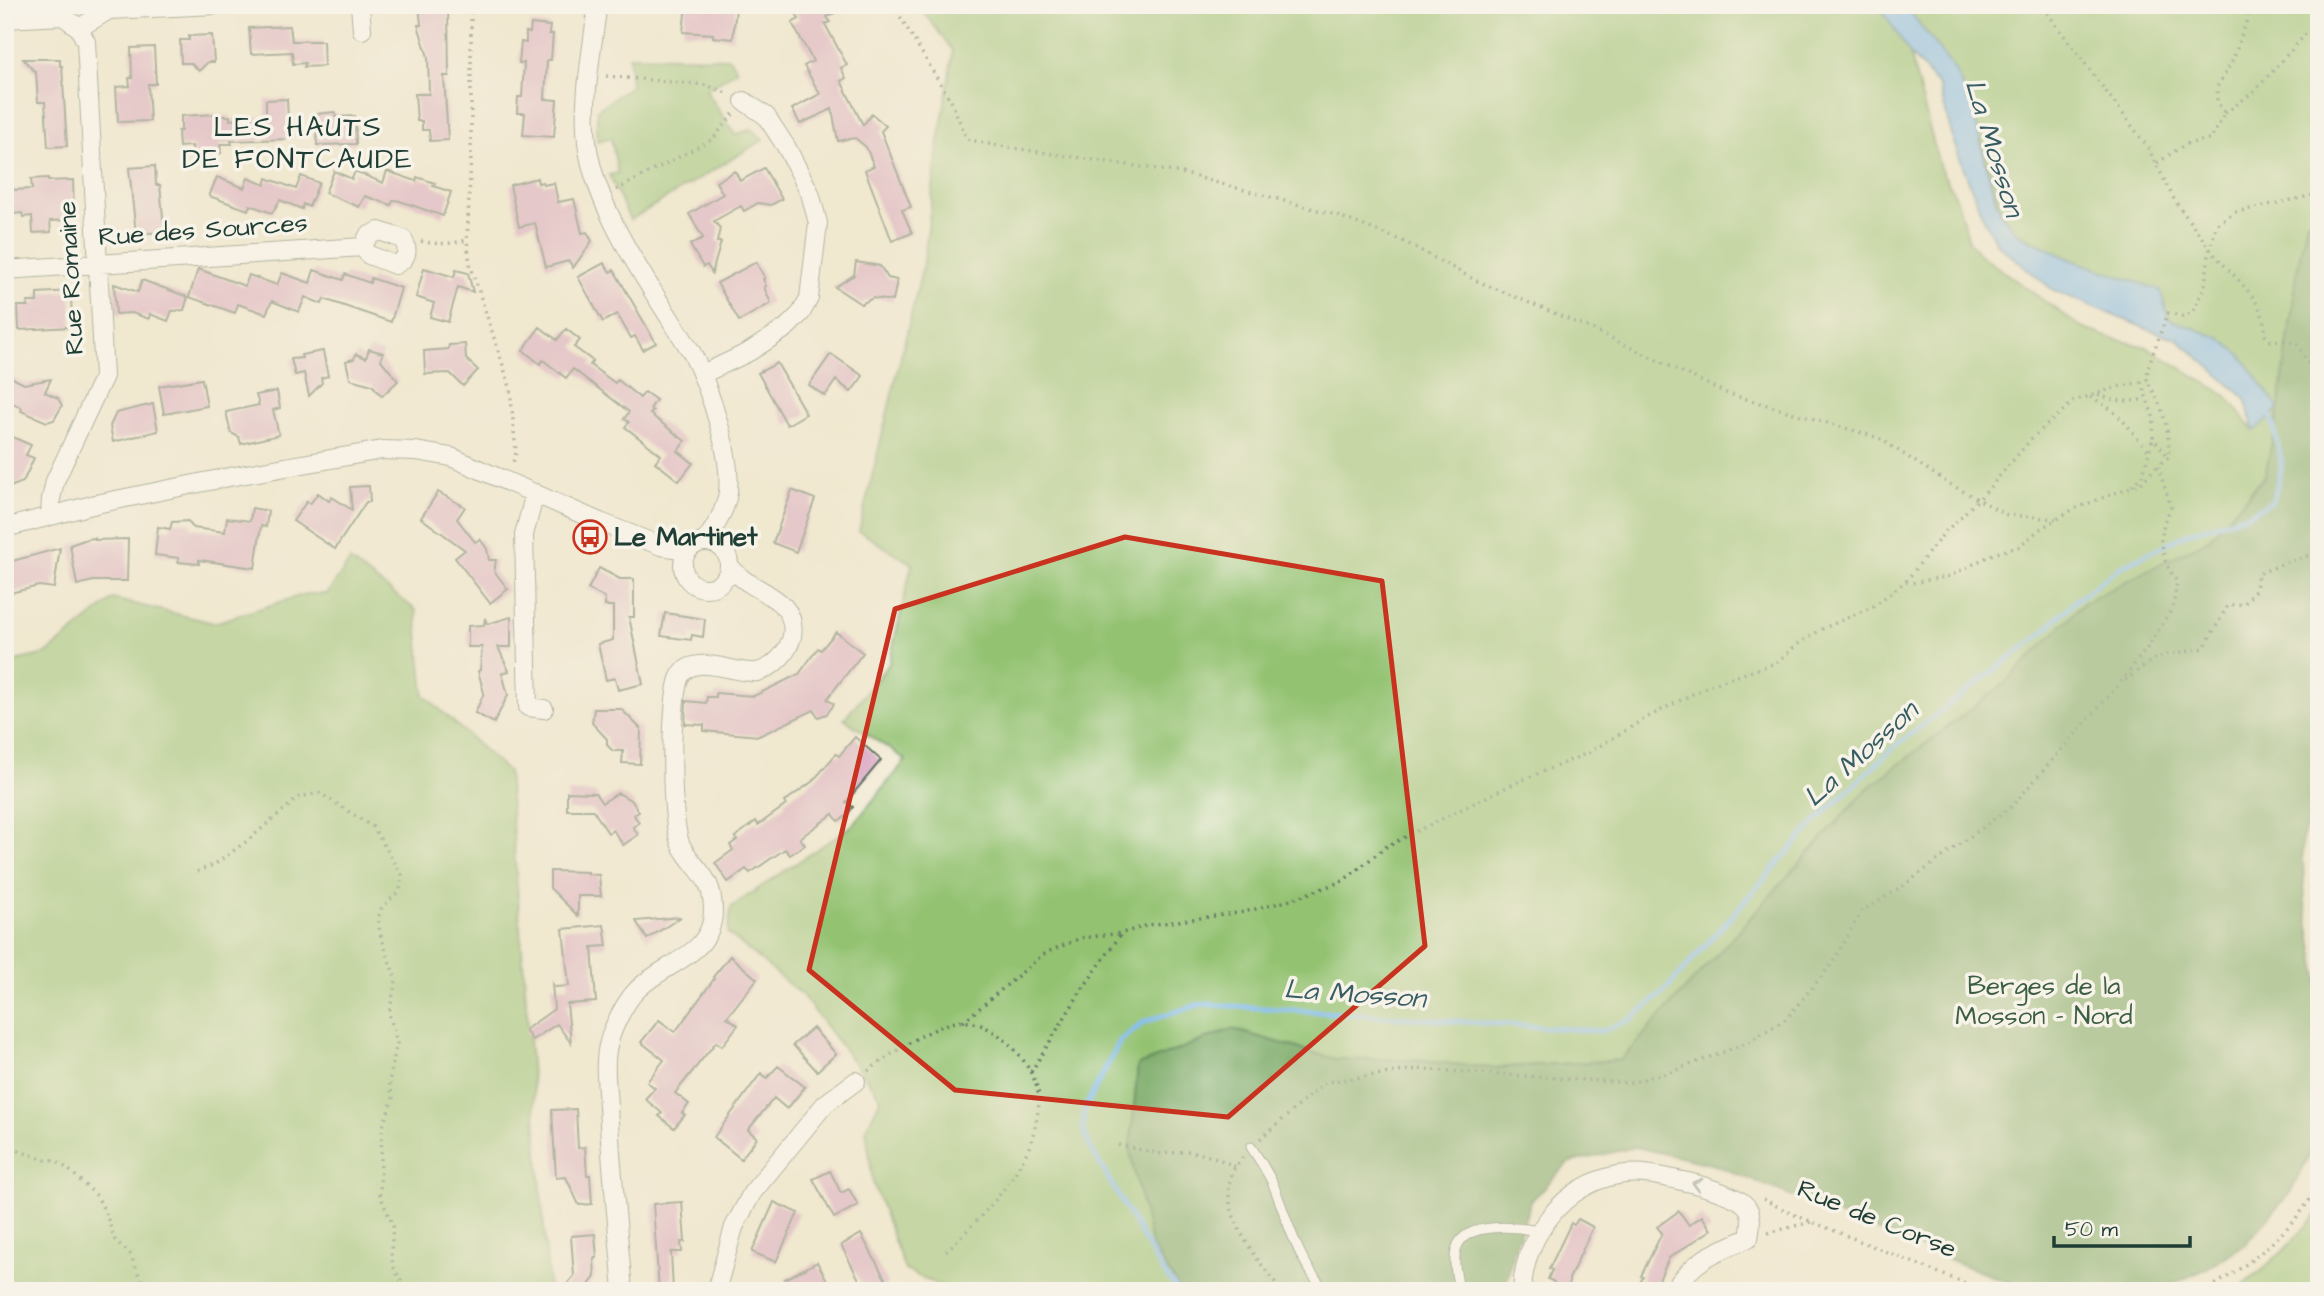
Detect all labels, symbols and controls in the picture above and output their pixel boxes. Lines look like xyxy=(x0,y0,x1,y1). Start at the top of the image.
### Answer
water label: La Mosson xyxy=(1955,75,2034,223)
district label: LES HAUTS DE FONTCAUDE xyxy=(182,108,414,179)
street label: Rue Romaine xyxy=(49,200,93,356)
street label: Rue des Sources xyxy=(97,205,309,255)
bus stop icon: Le Martinet xyxy=(571,518,609,556)
place label: Le Martinet xyxy=(614,519,758,555)
water label: La Mosson xyxy=(1795,691,1928,816)
park label: Berges de la Mosson - Nord xyxy=(1955,968,2133,1034)
water label: La Mosson xyxy=(1283,970,1429,1019)
street label: Rue de Corse xyxy=(1792,1171,1962,1267)
one-way arrow xyxy=(1691,1178,1703,1193)
scale bar xyxy=(2054,1205,2191,1249)
text: 50 m xyxy=(2065,1215,2119,1244)

